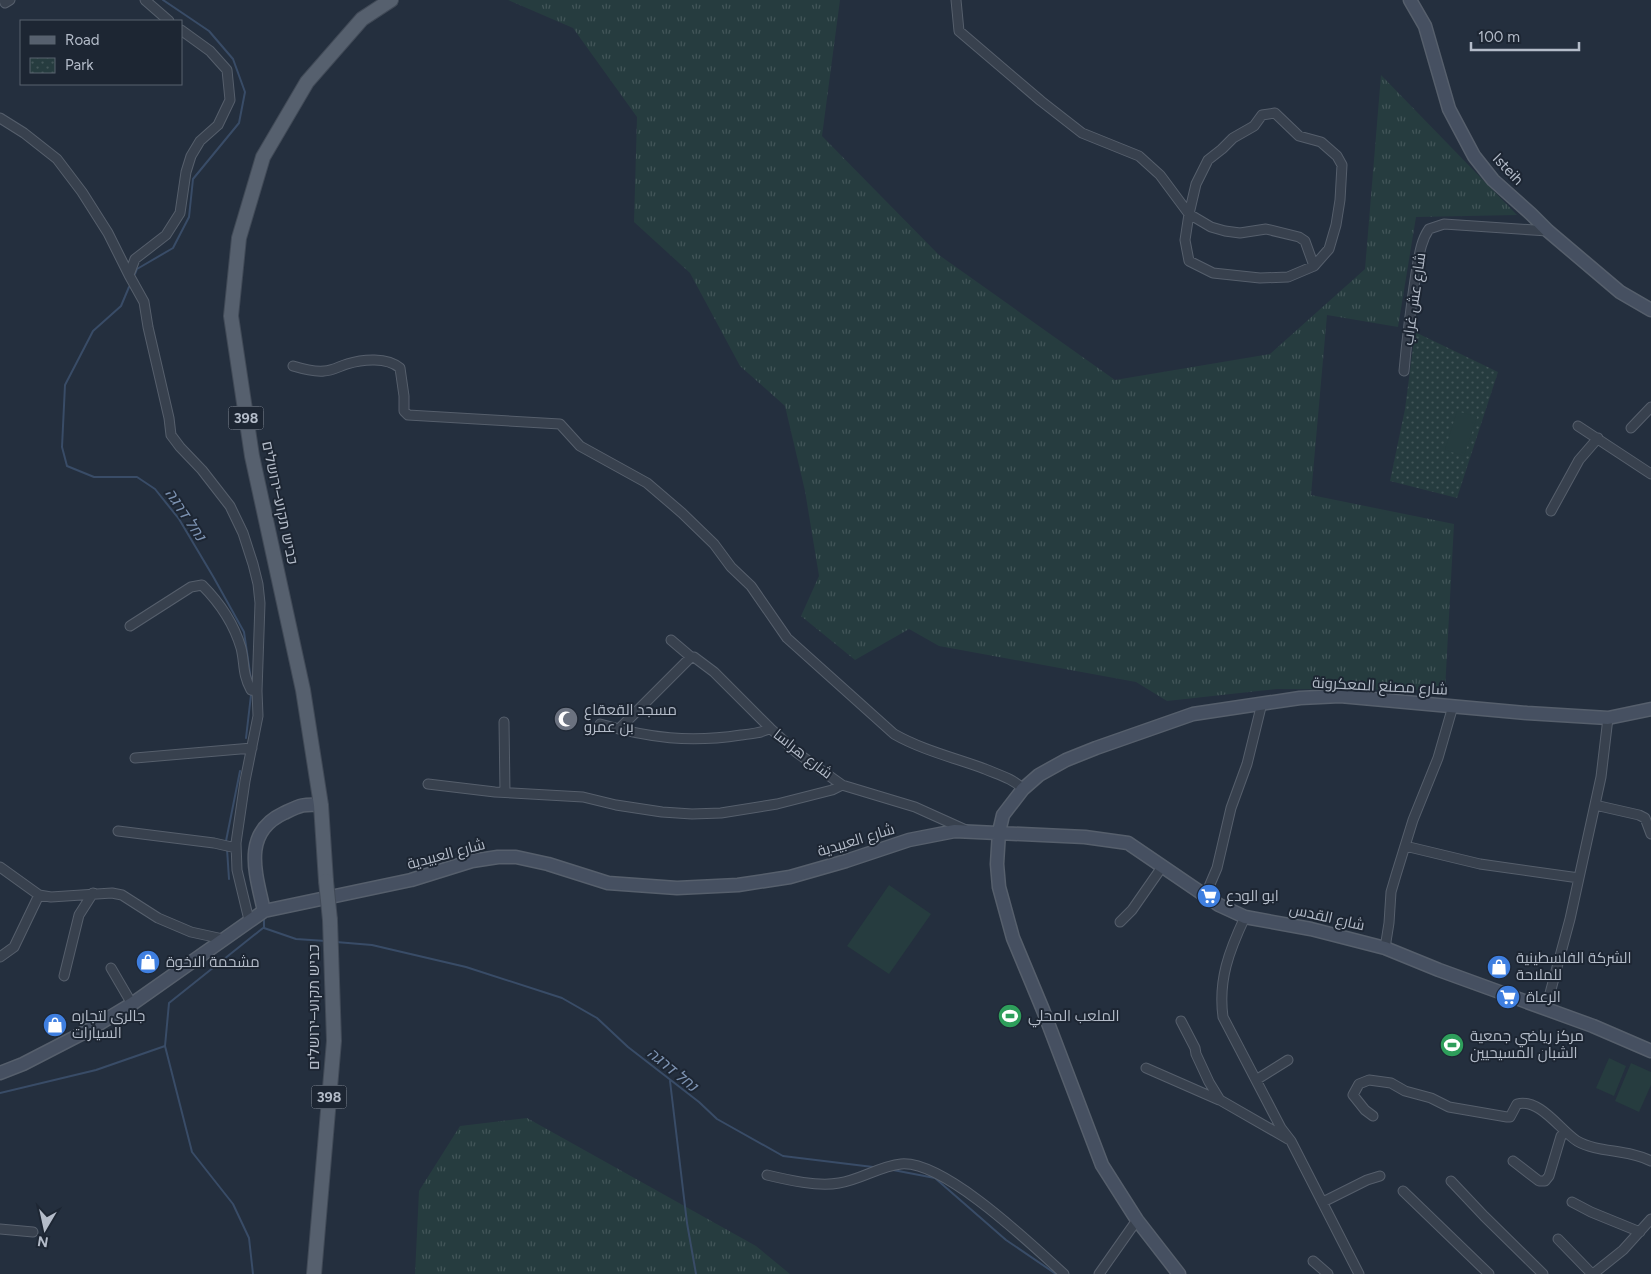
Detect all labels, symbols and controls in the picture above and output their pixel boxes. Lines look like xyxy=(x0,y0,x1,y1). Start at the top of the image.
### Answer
legend xyxy=(20,20,182,85)
scale bar xyxy=(1471,20,1578,52)
text: 100 m xyxy=(1478,28,1520,46)
text: Road xyxy=(65,31,100,49)
text: Park xyxy=(65,56,94,74)
street label: Isteih xyxy=(1489,150,1527,188)
street label: شارع عش غراب xyxy=(1399,252,1431,347)
road number: 398 xyxy=(228,406,264,429)
street label: כביש תקוע–ירושלים xyxy=(258,439,302,567)
water label: נחל דרגה xyxy=(161,484,211,545)
street label: شارع مصنع المعكرونة xyxy=(1312,673,1448,701)
place label: مسجد القعقاع بن عمرو xyxy=(584,701,677,737)
mosque icon: مسجد القعقاع بن عمرو xyxy=(553,706,579,732)
street label: شارع هراسا xyxy=(769,725,836,784)
street label: شارع العبيدية xyxy=(815,820,897,862)
street label: شارع العبيدية xyxy=(405,835,487,875)
supermarket icon: ابو الودع xyxy=(1196,883,1222,909)
place label: ابو الودع xyxy=(1226,887,1279,907)
street label: شارع القدس xyxy=(1287,900,1366,936)
street label: כביש תקוע–ירושלים xyxy=(305,944,323,1070)
shop icon: مشحمة الاخوة xyxy=(135,949,161,975)
place label: الشركة الفلسطينية للملاحة xyxy=(1516,949,1631,984)
place label: مشحمة الاخوة xyxy=(166,953,260,971)
shop icon: الشركة الفلسطينية للملاحة xyxy=(1486,954,1512,980)
supermarket icon: الرعاة xyxy=(1495,984,1521,1010)
place label: الرعاة xyxy=(1526,988,1561,1006)
sports icon: الملعب المحلي xyxy=(997,1003,1023,1029)
place label: جالري لتجاره السيارات xyxy=(72,1007,145,1042)
place label: الملعب المحلي xyxy=(1028,1007,1120,1028)
shop icon: جالري لتجاره السيارات xyxy=(42,1012,68,1038)
place label: مركز رياضي جمعية الشبان المسيحيين xyxy=(1470,1027,1584,1063)
sports icon: مركز رياضي جمعية الشبان المسيحيين xyxy=(1439,1032,1465,1058)
water label: נחל דרגה xyxy=(644,1043,703,1096)
road number: 398 xyxy=(312,1086,346,1108)
north arrow xyxy=(20,1204,70,1254)
text: N xyxy=(36,1232,50,1251)

